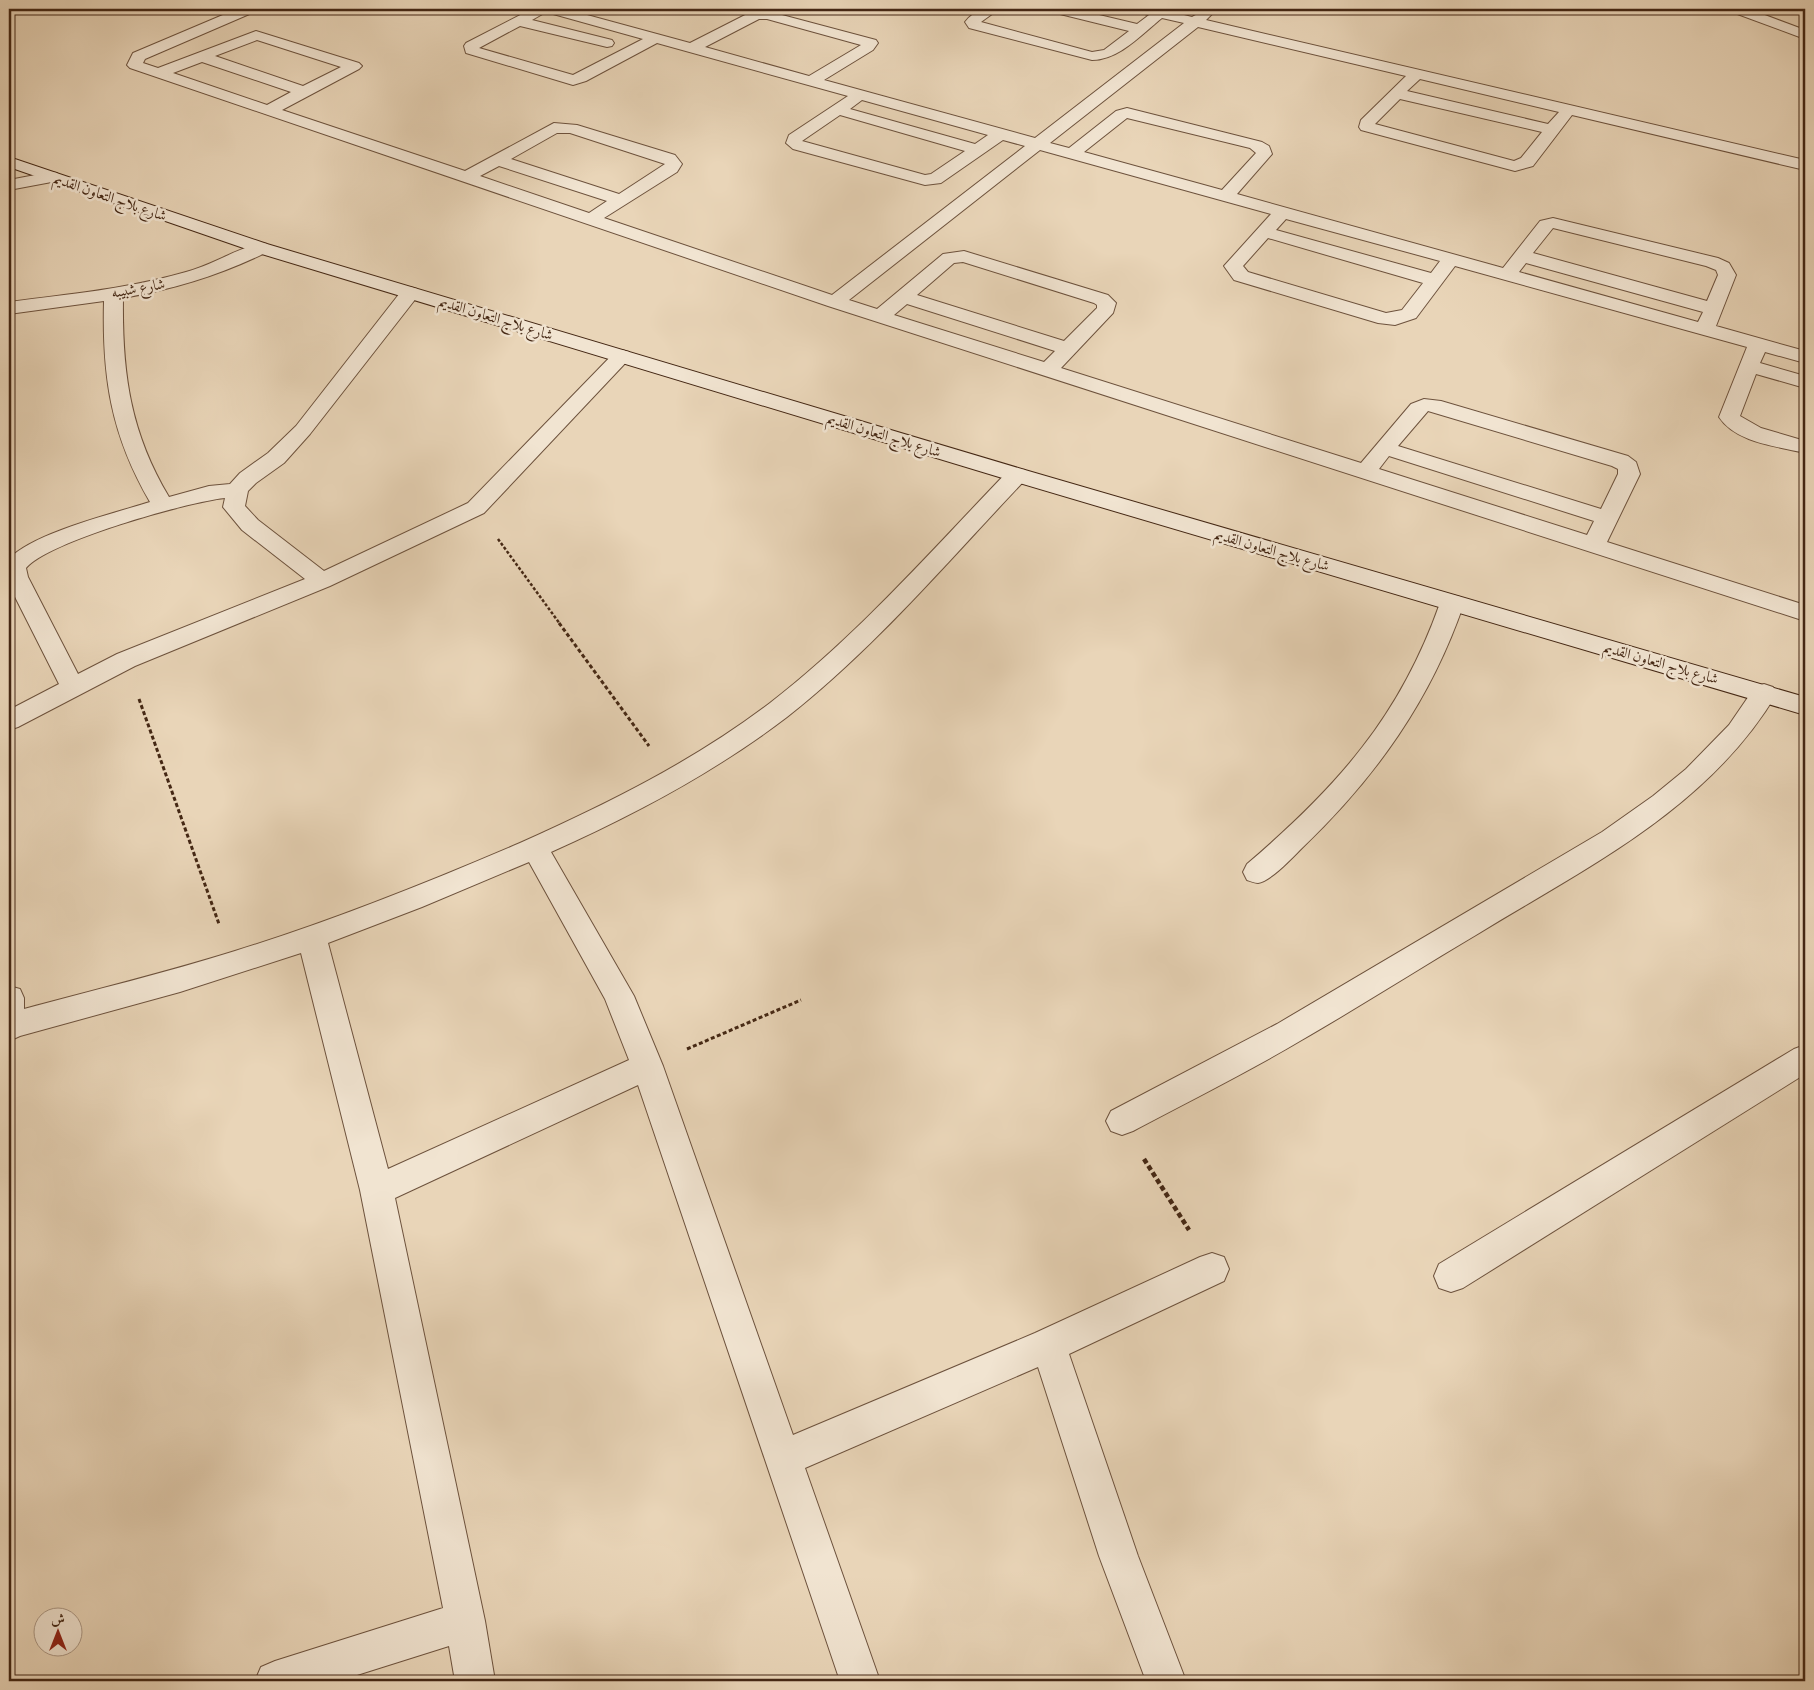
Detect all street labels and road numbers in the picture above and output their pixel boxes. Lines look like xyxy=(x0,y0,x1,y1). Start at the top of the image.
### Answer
street label: شارع بلاج التعاون القديم xyxy=(50,168,169,229)
street label: شارع شبيبه xyxy=(110,273,167,306)
street label: شارع بلاج التعاون القديم xyxy=(435,291,556,348)
street label: شارع بلاج التعاون القديم xyxy=(823,408,944,465)
street label: شارع بلاج التعاون القديم xyxy=(1211,524,1332,579)
street label: شارع بلاج التعاون القديم xyxy=(1600,637,1721,692)

